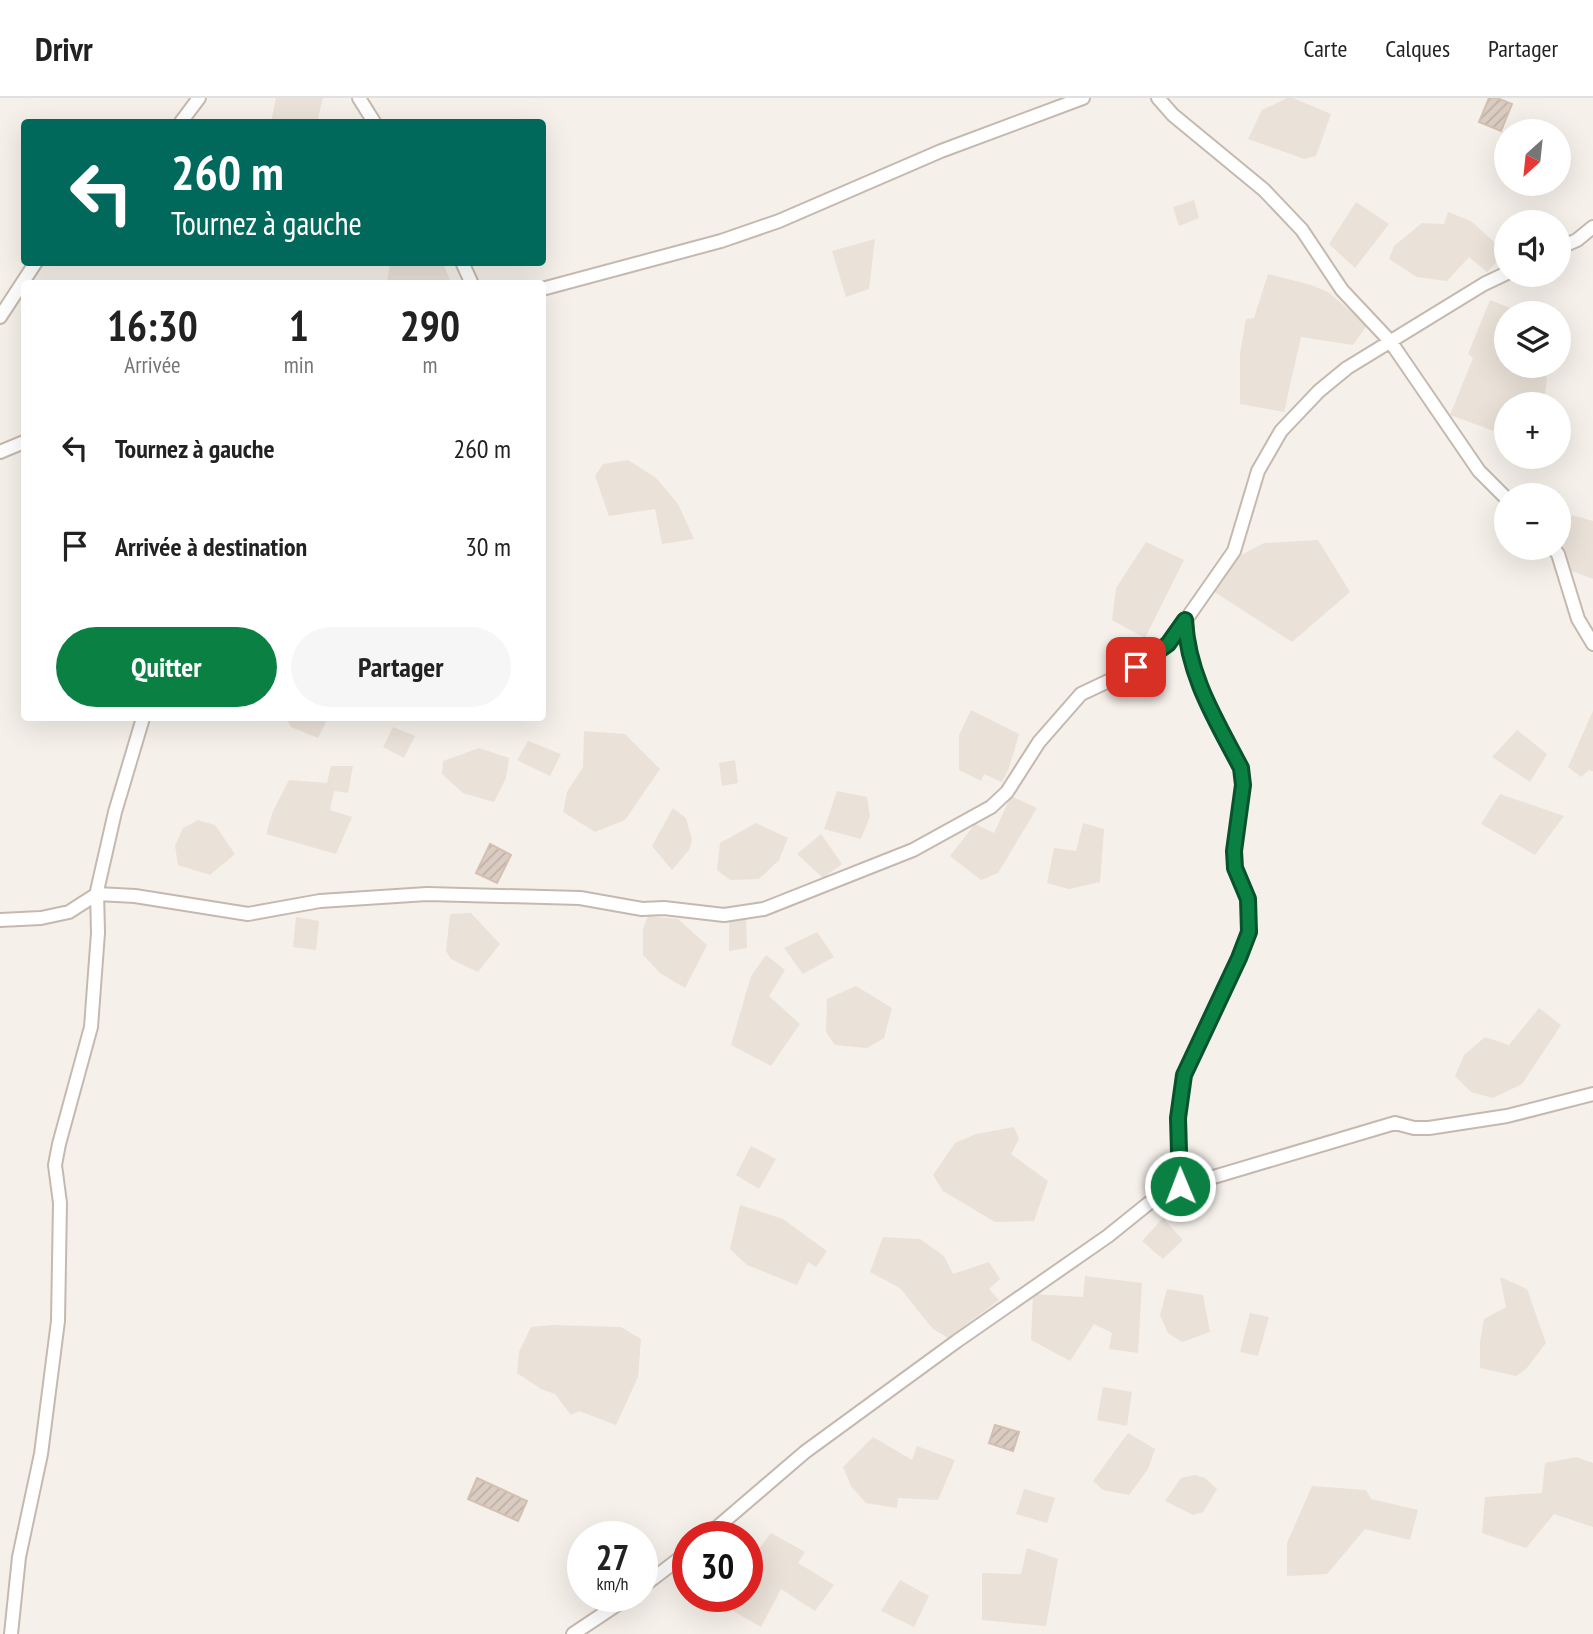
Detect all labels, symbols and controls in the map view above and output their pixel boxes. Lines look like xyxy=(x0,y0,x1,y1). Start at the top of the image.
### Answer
text: Drivr xyxy=(35,27,93,70)
text: Carte xyxy=(1304,33,1347,64)
text: Calques xyxy=(1385,33,1450,64)
text: Partager xyxy=(1488,33,1558,64)
north arrow xyxy=(1494,119,1572,196)
map controls xyxy=(1494,119,1571,560)
text: 260 m xyxy=(171,140,284,204)
icon: left xyxy=(56,147,147,238)
text: Tournez à gauche xyxy=(171,202,362,244)
button: sound xyxy=(1494,210,1571,287)
text: 16:30 xyxy=(107,298,198,353)
text: 1 xyxy=(289,298,309,353)
text: 290 xyxy=(400,298,460,353)
button: layers xyxy=(1494,301,1571,378)
text: Arrivée xyxy=(124,350,180,379)
text: min xyxy=(284,350,314,379)
text: m xyxy=(422,350,437,379)
button: + xyxy=(1494,392,1571,469)
icon: left xyxy=(56,429,94,467)
text: Tournez à gauche xyxy=(115,432,275,465)
text: 260 m xyxy=(453,432,511,465)
button: − xyxy=(1494,483,1571,560)
icon: arrive xyxy=(56,527,94,565)
text: Arrivée à destination xyxy=(115,530,307,563)
text: 30 m xyxy=(465,530,511,563)
button: Quitter xyxy=(56,627,277,707)
button: Partager xyxy=(291,627,511,707)
pin xyxy=(1106,637,1166,697)
icon: arrive xyxy=(1117,648,1155,686)
position arrow xyxy=(1143,1149,1217,1223)
speed limit sign: 30 xyxy=(672,1521,763,1612)
text: 27 xyxy=(596,1534,629,1580)
text: km/h xyxy=(597,1572,628,1595)

